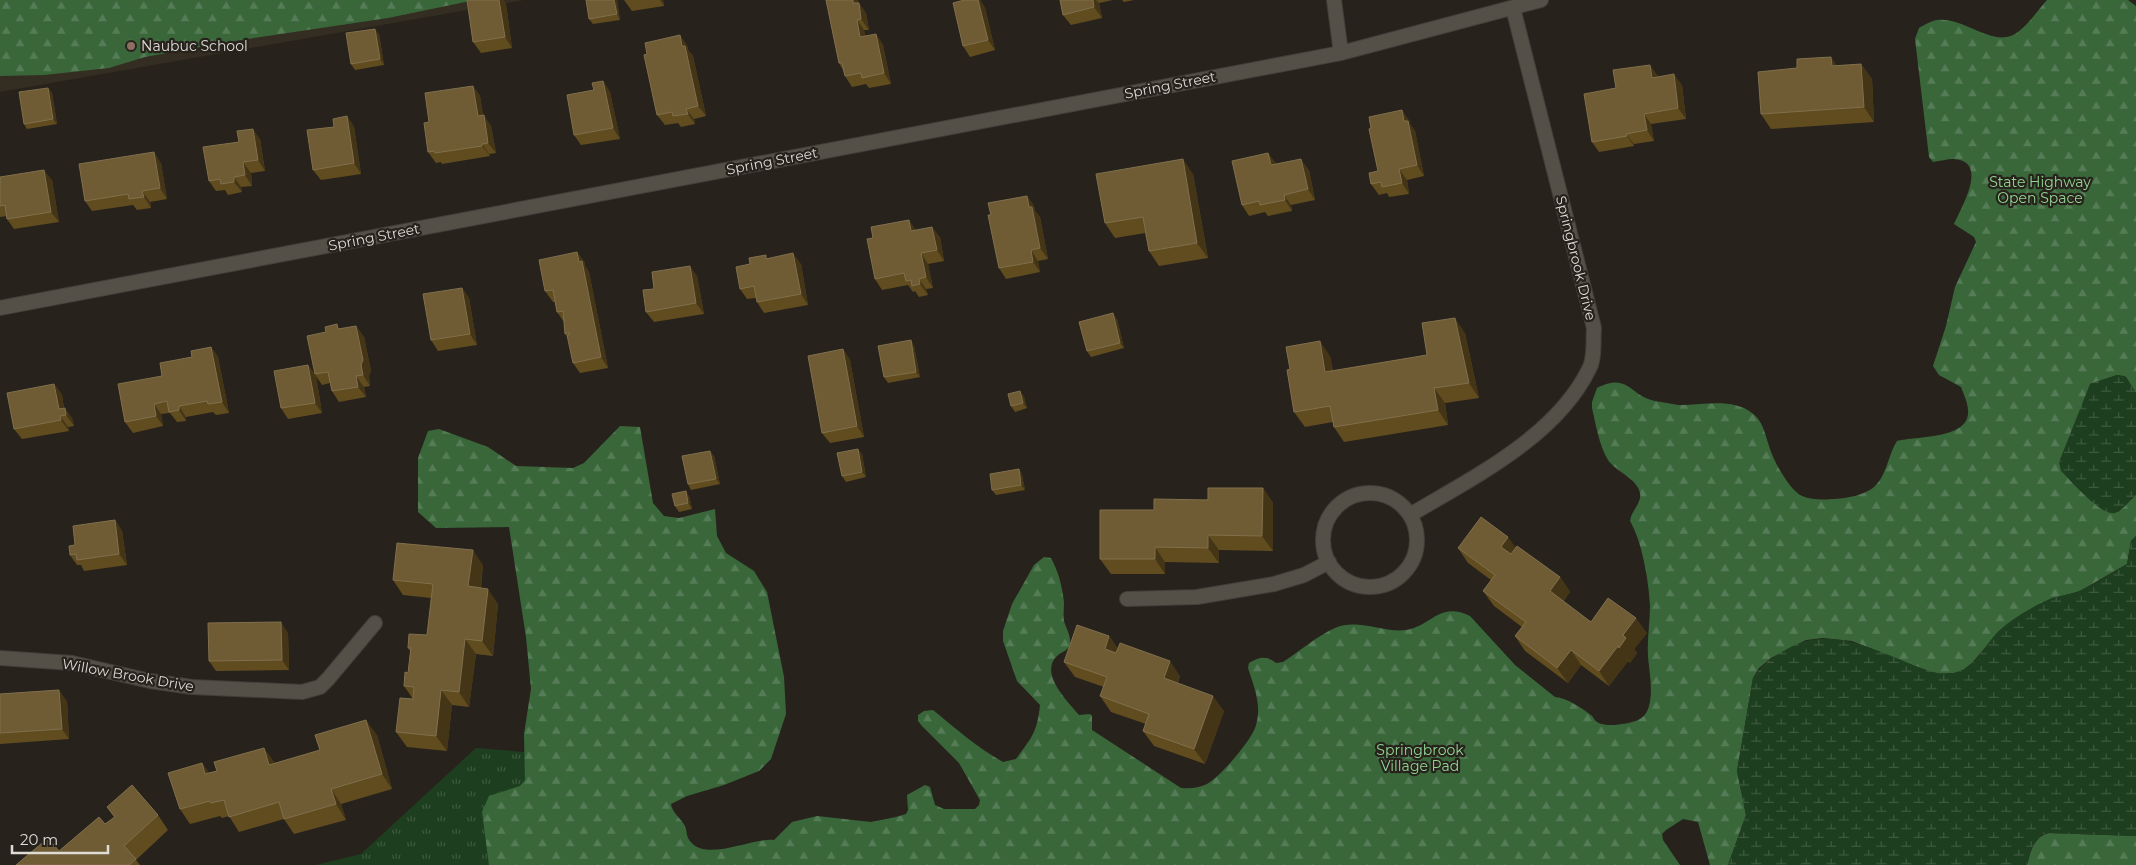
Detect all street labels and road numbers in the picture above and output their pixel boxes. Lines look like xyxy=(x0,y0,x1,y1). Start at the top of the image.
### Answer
street label: Spring Street xyxy=(1123,67,1217,103)
street label: Spring Street xyxy=(725,143,819,179)
street label: Springbrook Drive xyxy=(1552,194,1600,322)
street label: Spring Street xyxy=(327,219,421,255)
street label: Willow Brook Drive xyxy=(61,655,195,695)

